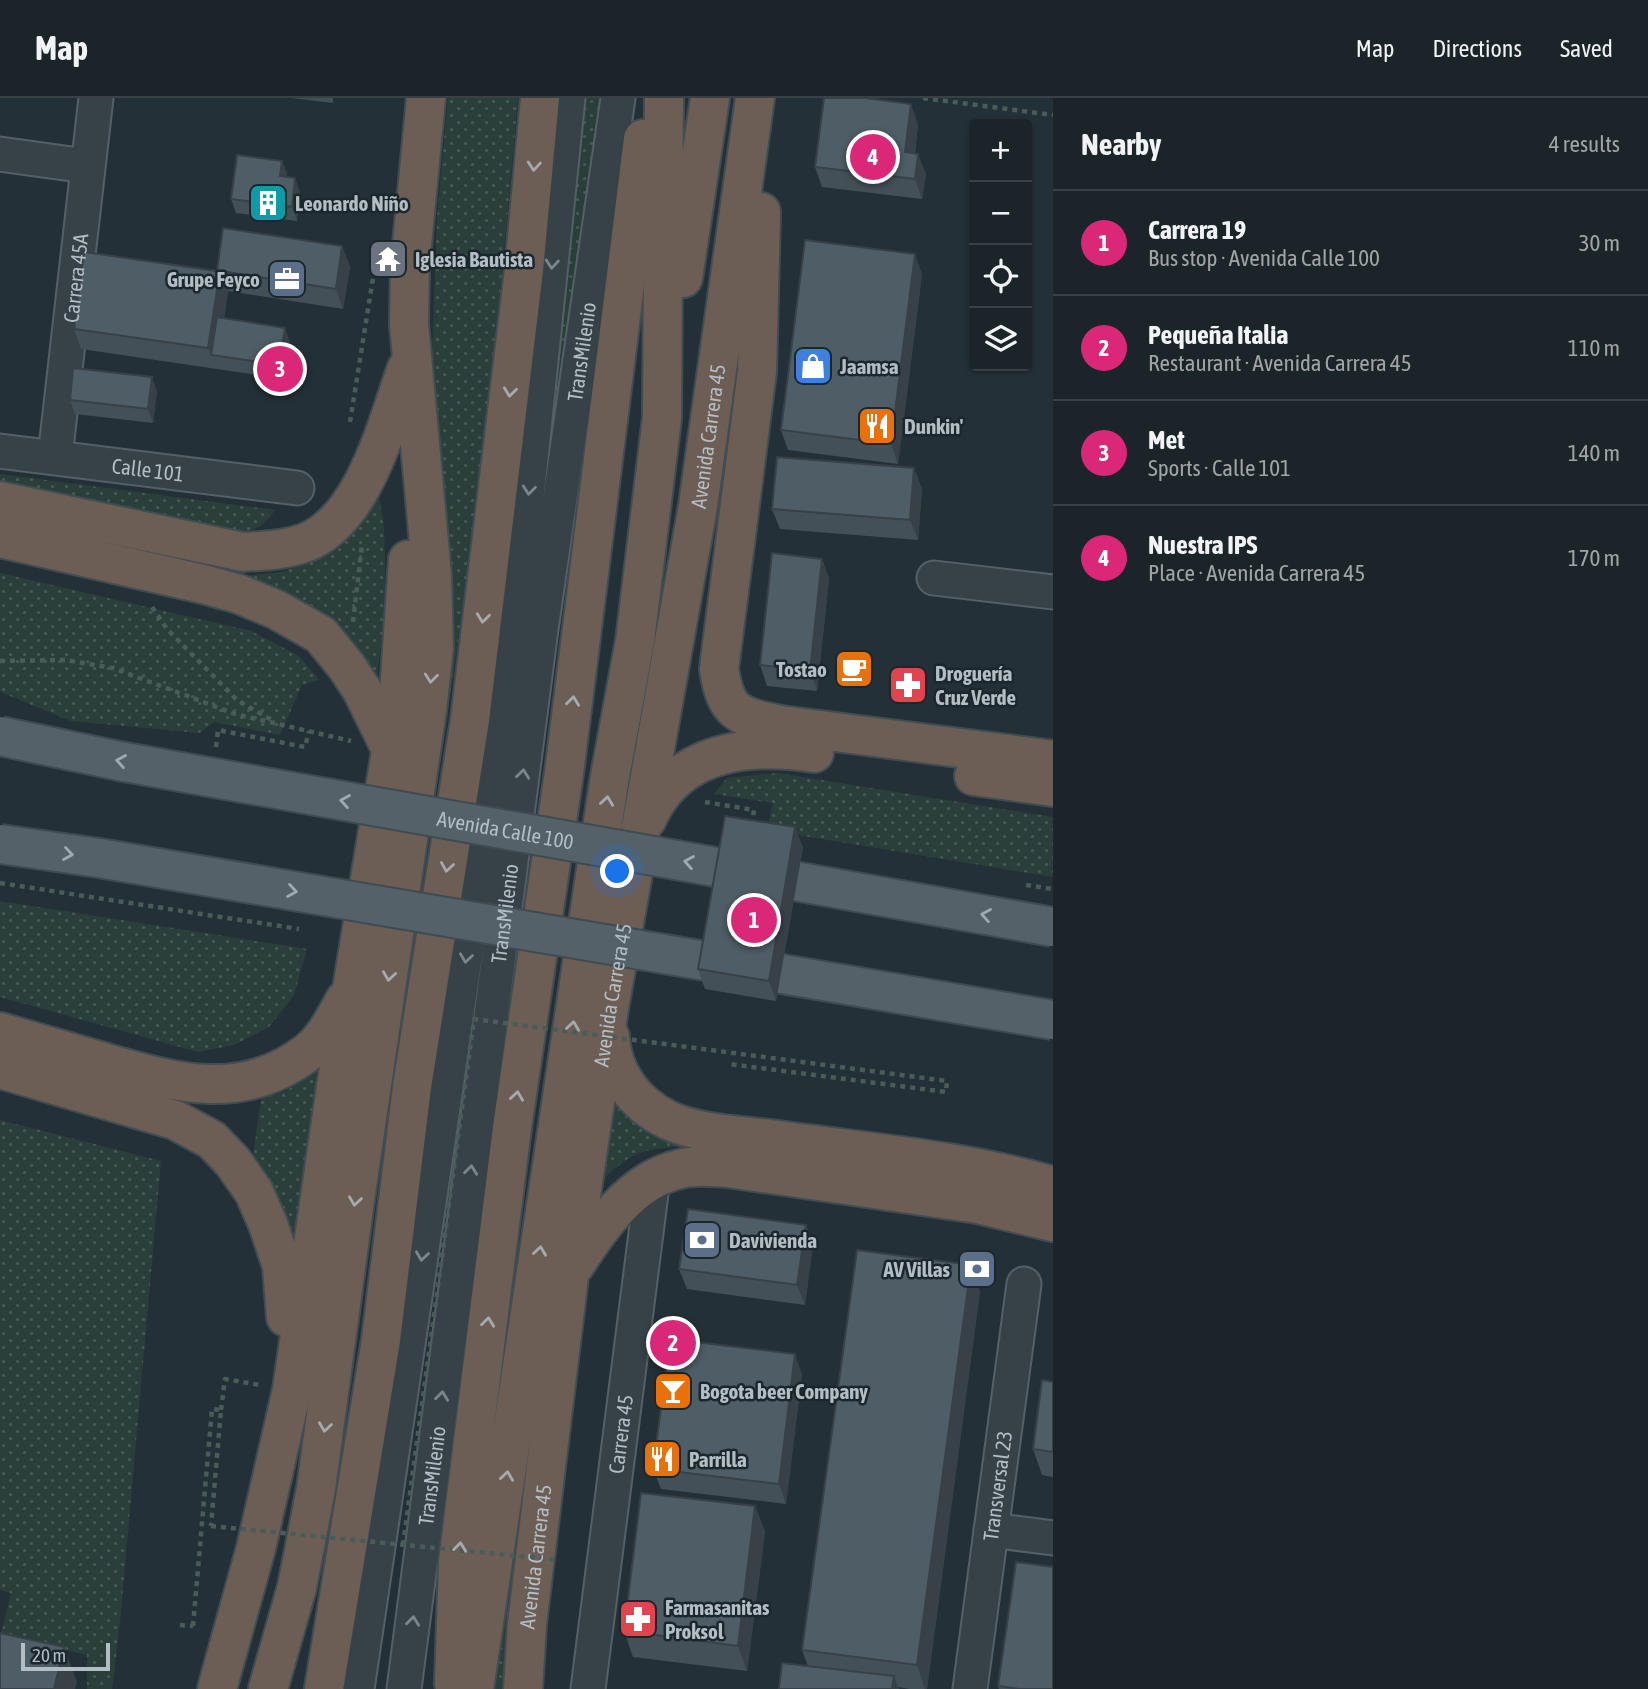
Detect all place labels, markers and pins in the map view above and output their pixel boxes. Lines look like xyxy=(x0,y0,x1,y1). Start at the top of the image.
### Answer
pin: 4 xyxy=(850,131,896,183)
building icon: Leonardo Niño xyxy=(247,182,289,224)
place label: Leonardo Niño xyxy=(295,191,409,215)
temple icon: Iglesia Bautista xyxy=(367,238,409,280)
place label: Iglesia Bautista xyxy=(415,247,533,271)
office icon: Grupe Feyco xyxy=(266,258,308,300)
place label: Grupe Feyco xyxy=(167,267,260,291)
pin: 3 xyxy=(257,343,303,395)
shop icon: Jaamsa xyxy=(792,345,834,387)
place label: Jaamsa xyxy=(839,354,899,378)
restaurant icon: Dunkin' xyxy=(856,405,898,447)
place label: Dunkin' xyxy=(904,414,964,438)
cafe icon: Tostao xyxy=(833,648,875,690)
place label: Tostao xyxy=(776,657,827,681)
place label: Droguería Cruz Verde xyxy=(935,661,1016,709)
pharmacy icon: Droguería Cruz Verde xyxy=(887,664,929,706)
pin: 1 xyxy=(731,894,777,946)
bank icon: Davivienda xyxy=(681,1219,723,1261)
place label: Davivienda xyxy=(729,1228,817,1252)
bank icon: AV Villas xyxy=(956,1248,998,1290)
place label: AV Villas xyxy=(883,1257,951,1281)
pin: 2 xyxy=(650,1317,696,1369)
bar icon: Bogota beer Company xyxy=(652,1370,694,1412)
place label: Bogota beer Company xyxy=(700,1379,868,1403)
restaurant icon: Parrilla xyxy=(641,1438,683,1480)
place label: Parrilla xyxy=(689,1447,747,1471)
place label: Farmasanitas Proksol xyxy=(665,1595,770,1643)
pharmacy icon: Farmasanitas Proksol xyxy=(617,1598,659,1640)

